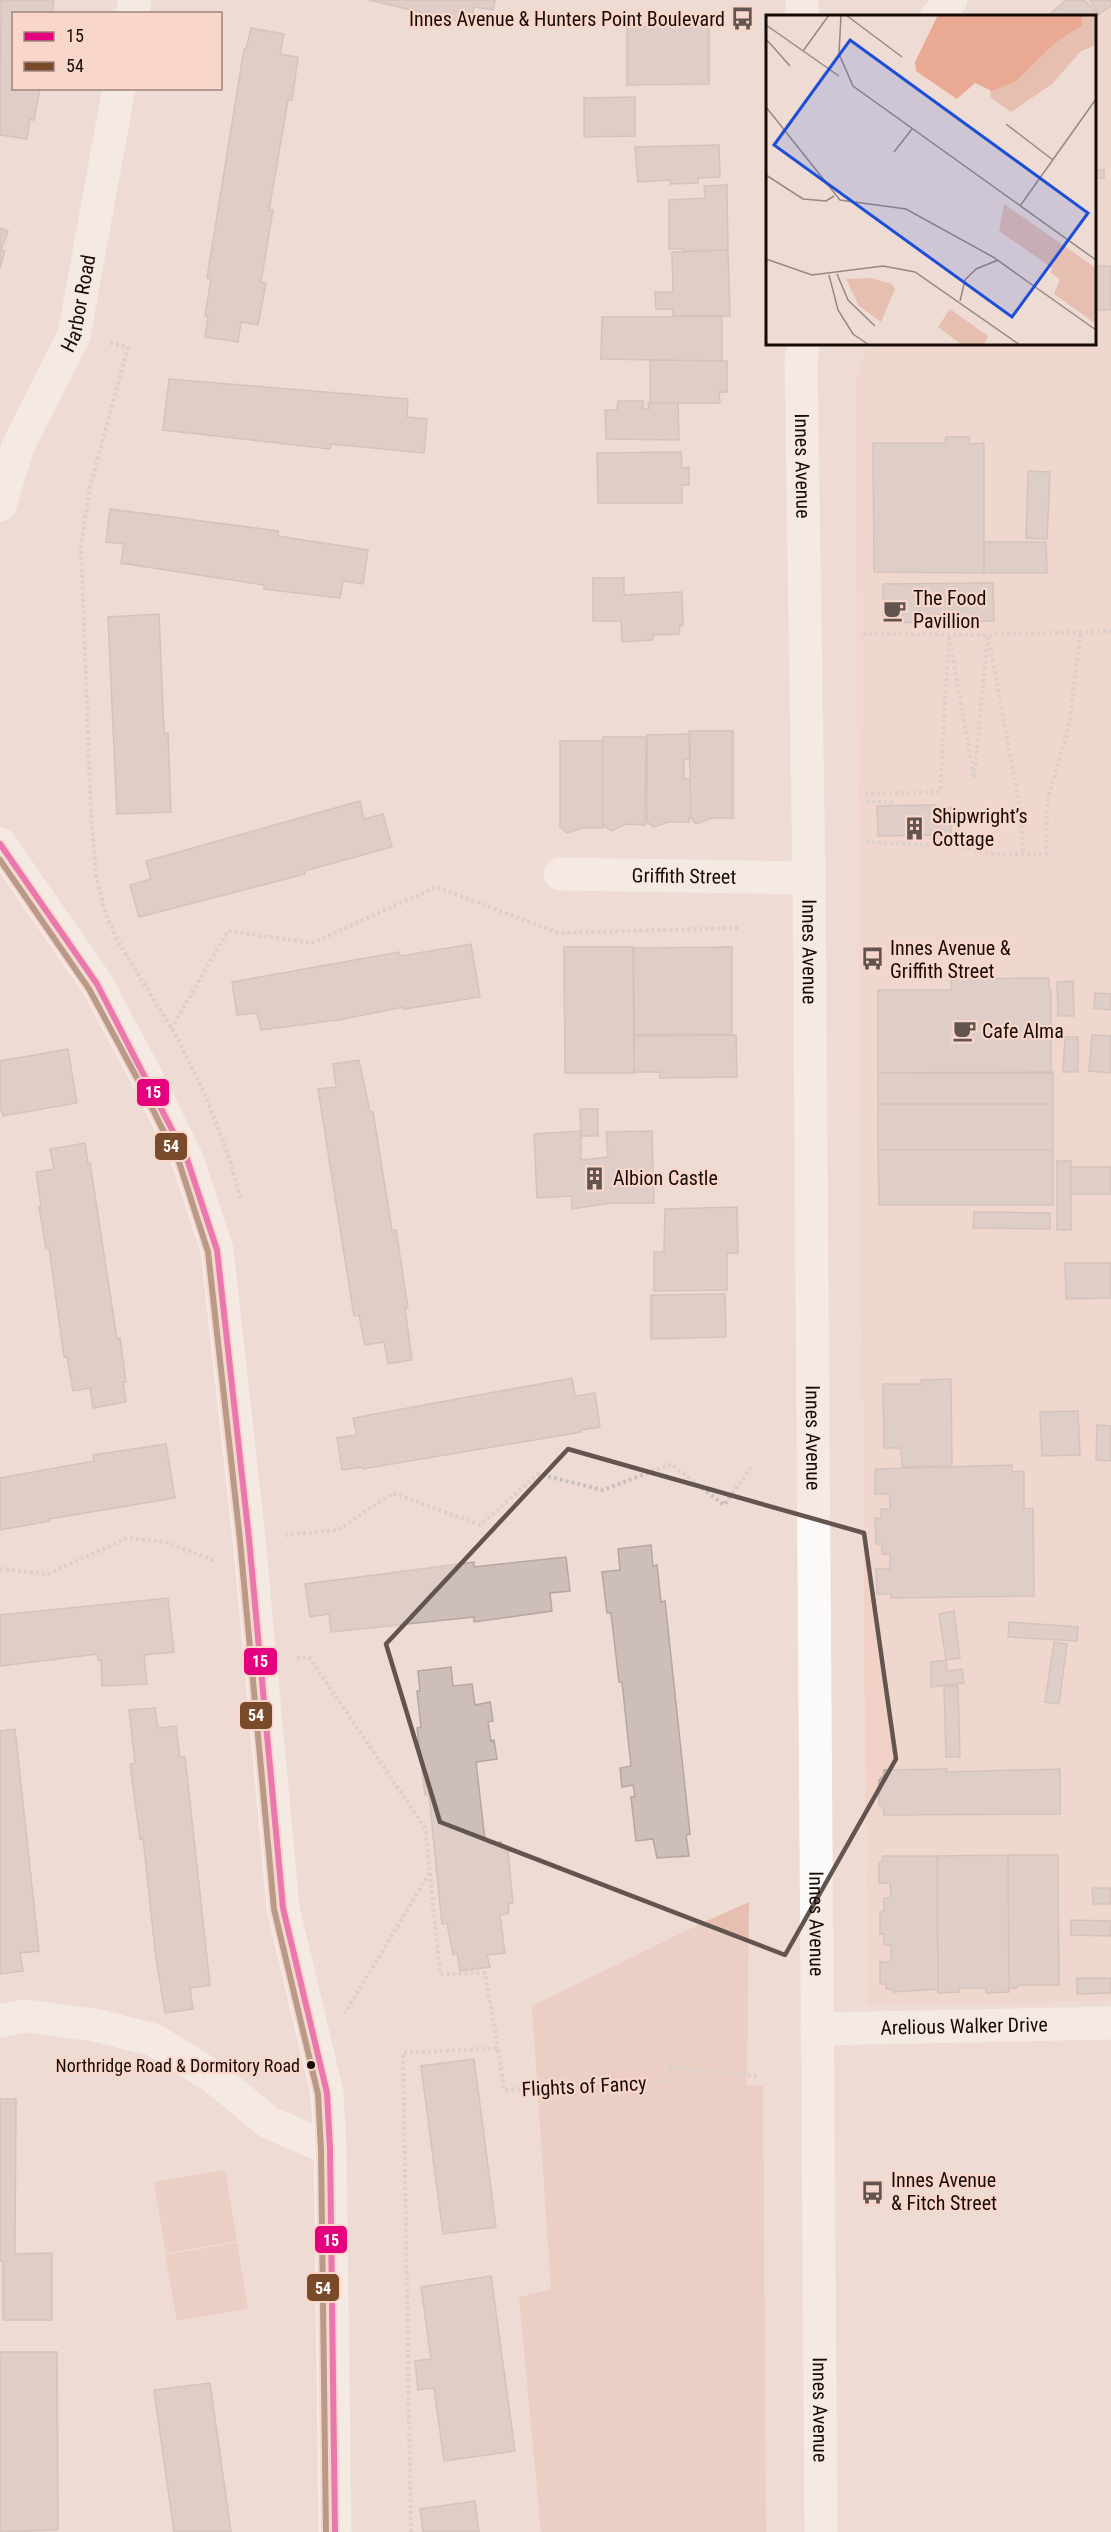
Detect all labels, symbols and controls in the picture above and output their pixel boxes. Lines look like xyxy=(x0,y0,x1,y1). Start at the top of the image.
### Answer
bus stop icon: Innes Avenue & Hunters Point Boulevard xyxy=(730,6,756,32)
place label: Innes Avenue & Hunters Point Boulevard xyxy=(409,7,725,31)
legend xyxy=(12,12,222,90)
inset map xyxy=(766,15,1096,345)
text: 15 xyxy=(66,25,84,46)
text: 54 xyxy=(66,55,84,76)
street label: Harbor Road xyxy=(55,253,100,356)
street label: Innes Avenue xyxy=(790,413,815,519)
place label: The Food Pavillion xyxy=(913,586,986,633)
cafe icon: The Food Pavillion xyxy=(882,597,908,623)
place label: Shipwright’s Cottage xyxy=(932,804,1028,851)
building icon: Shipwright’s Cottage xyxy=(901,815,927,841)
street label: Griffith Street xyxy=(632,863,736,889)
street label: Innes Avenue xyxy=(797,899,822,1004)
place label: Innes Avenue & Griffith Street xyxy=(890,936,1011,983)
bus stop icon: Innes Avenue & Griffith Street xyxy=(859,946,885,972)
cafe icon: Cafe Alma xyxy=(951,1018,977,1044)
place label: Cafe Alma xyxy=(982,1019,1064,1043)
line badge: 15 xyxy=(136,1078,170,1107)
text: 15 xyxy=(145,1083,161,1102)
line badge: 54 xyxy=(154,1132,188,1161)
text: 54 xyxy=(163,1137,179,1156)
building icon: Albion Castle xyxy=(582,1165,608,1191)
place label: Albion Castle xyxy=(613,1166,718,1190)
street label: Innes Avenue xyxy=(801,1385,825,1490)
line badge: 15 xyxy=(243,1647,278,1676)
text: 15 xyxy=(252,1652,268,1671)
line badge: 54 xyxy=(239,1701,273,1730)
text: 54 xyxy=(248,1706,264,1725)
street label: Innes Avenue xyxy=(804,1871,829,1976)
street label: Arelious Walker Drive xyxy=(880,2012,1048,2040)
place label: Northridge Road & Dormitory Road xyxy=(56,2055,300,2076)
marker: Northridge Road & Dormitory Road xyxy=(305,2059,317,2071)
street label: Flights of Fancy xyxy=(521,2071,647,2101)
place label: Innes Avenue & Fitch Street xyxy=(891,2168,997,2215)
bus stop icon: Innes Avenue & Fitch Street xyxy=(860,2179,886,2205)
line badge: 15 xyxy=(314,2225,348,2254)
text: 15 xyxy=(323,2231,339,2250)
line badge: 54 xyxy=(306,2273,340,2302)
text: 54 xyxy=(315,2279,331,2298)
street label: Innes Avenue xyxy=(808,2357,832,2462)

